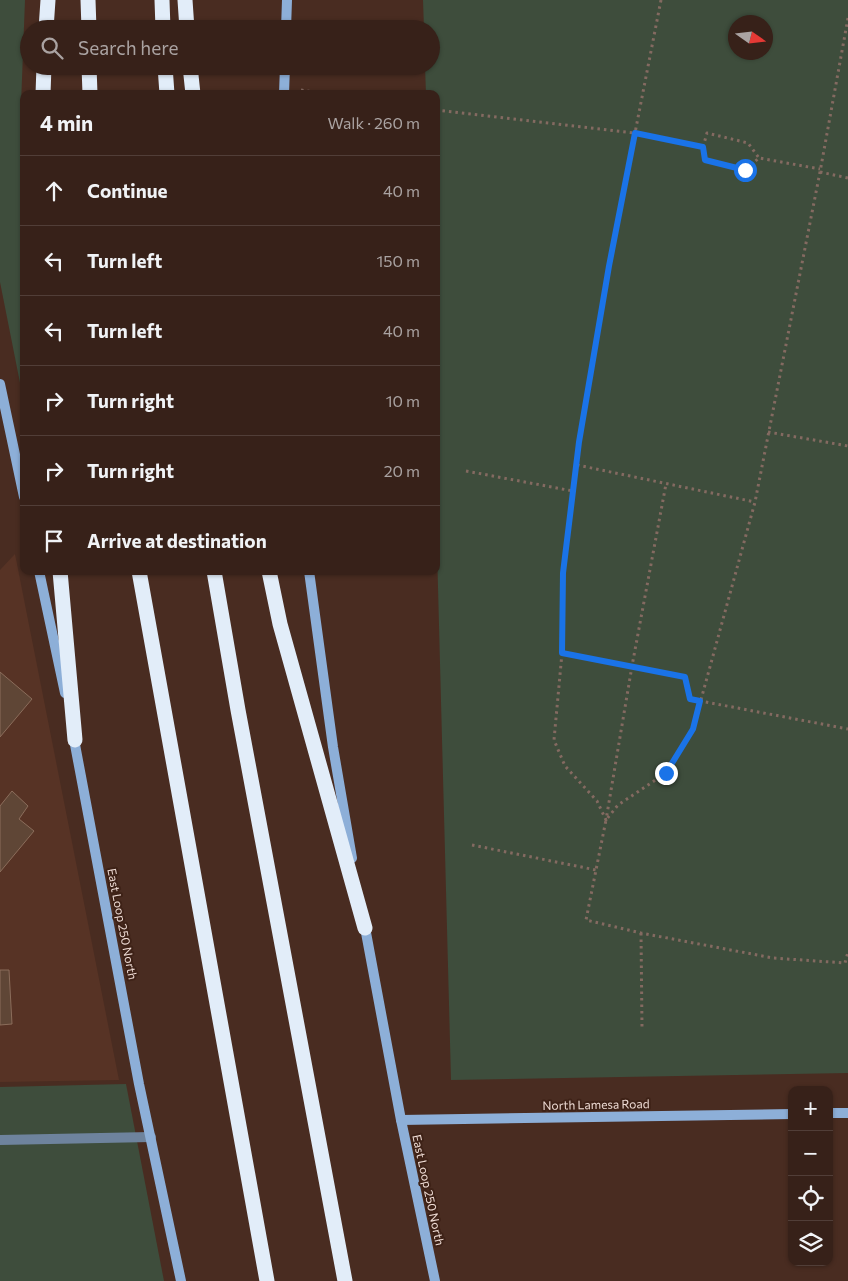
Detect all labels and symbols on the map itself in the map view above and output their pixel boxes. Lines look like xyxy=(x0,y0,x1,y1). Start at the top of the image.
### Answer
north arrow xyxy=(728,15,773,60)
route start xyxy=(734,159,757,182)
route end xyxy=(655,762,678,785)
street label: East Loop 250 North xyxy=(105,867,141,981)
street label: North Lamesa Road xyxy=(542,1096,650,1112)
street label: East Loop 250 North xyxy=(410,1133,448,1247)

